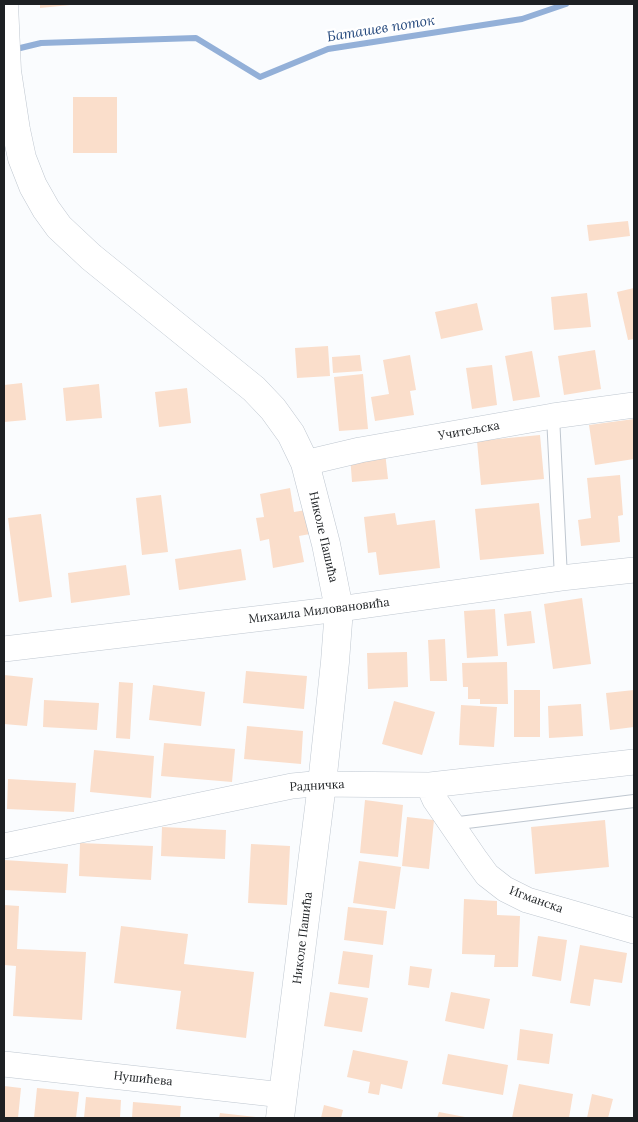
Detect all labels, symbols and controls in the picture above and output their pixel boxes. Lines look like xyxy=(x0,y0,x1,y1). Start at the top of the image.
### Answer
water label: Баташев поток xyxy=(326,12,436,46)
street label: Учитељска xyxy=(437,419,501,443)
street label: Николе Пашића xyxy=(306,490,340,584)
street label: Михаила Миловановића xyxy=(248,595,390,627)
street label: Радничка xyxy=(289,777,345,795)
street label: Игманска xyxy=(507,884,565,916)
street label: Николе Пашића xyxy=(290,891,316,985)
street label: Нушићева xyxy=(113,1069,173,1089)

